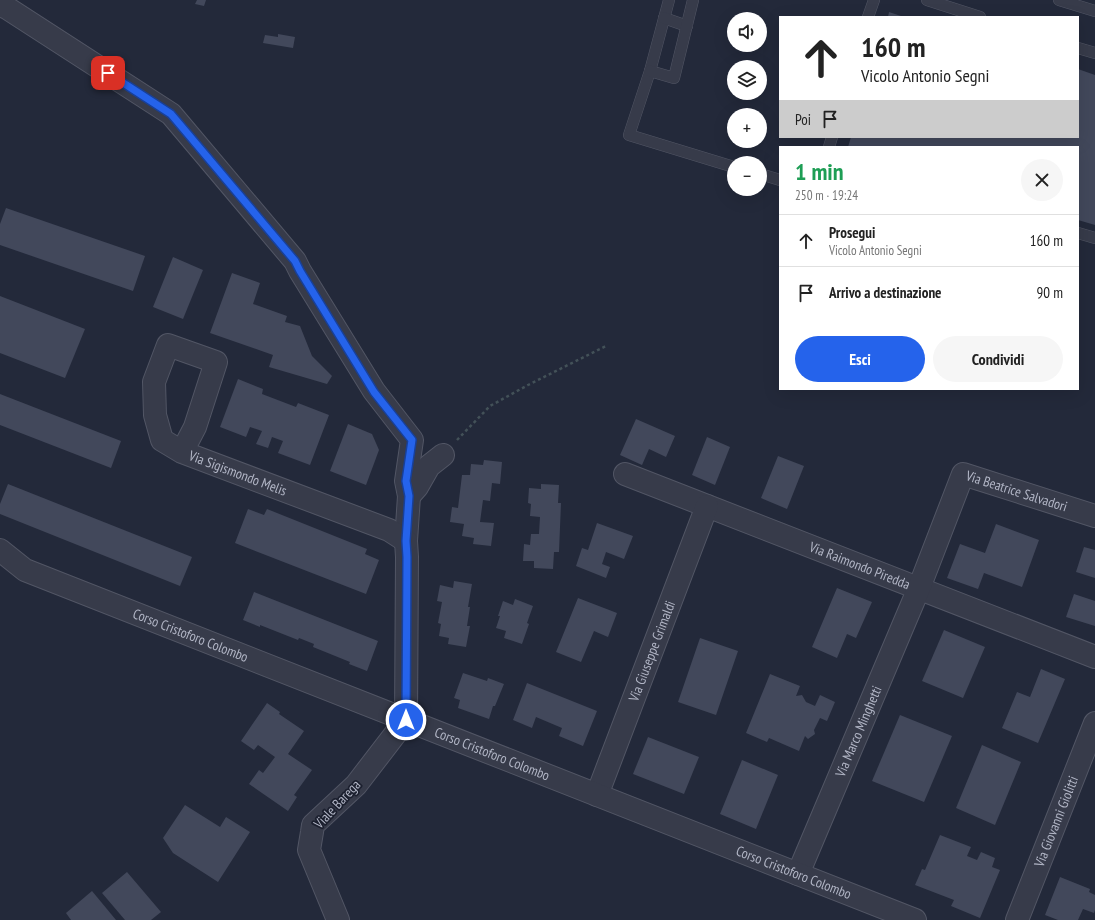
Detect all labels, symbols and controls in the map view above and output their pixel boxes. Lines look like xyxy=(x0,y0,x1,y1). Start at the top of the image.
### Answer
map controls xyxy=(727,12,767,196)
button: sound xyxy=(727,12,767,52)
text: 160 m xyxy=(861,28,925,65)
icon: ahead xyxy=(795,32,847,84)
pin xyxy=(91,56,125,90)
button: layers xyxy=(727,60,767,100)
icon: arrive xyxy=(97,62,119,84)
text: Vicolo Antonio Segni xyxy=(861,64,989,87)
button: + xyxy=(727,108,767,148)
icon: arrive xyxy=(819,108,841,130)
text: Poi xyxy=(795,110,811,129)
button: − xyxy=(727,156,767,196)
text: 1 min xyxy=(795,156,843,187)
button: close xyxy=(1021,159,1063,201)
text: 250 m · 19:24 xyxy=(795,187,858,204)
text: Prosegui xyxy=(829,223,875,242)
icon: ahead xyxy=(795,230,817,252)
text: 160 m xyxy=(1030,231,1063,250)
text: Vicolo Antonio Segni xyxy=(829,242,922,259)
icon: arrive xyxy=(795,282,817,304)
text: Arrivo a destinazione xyxy=(829,283,942,302)
text: 90 m xyxy=(1037,283,1063,302)
button: Esci xyxy=(795,336,925,382)
button: Condividi xyxy=(933,336,1063,382)
street label: Via Sigismondo Melis xyxy=(185,446,290,500)
street label: Via Beatrice Salvadori xyxy=(963,466,1070,516)
street label: Via Raimondo Piredda xyxy=(806,537,913,593)
street label: Via Giuseppe Grimaldi xyxy=(624,598,679,705)
street label: Corso Cristoforo Colombo xyxy=(130,604,251,666)
street label: Via Marco Minghetti xyxy=(831,683,886,780)
position arrow xyxy=(385,699,427,741)
street label: Corso Cristoforo Colombo xyxy=(432,723,552,784)
street label: Via Giovanni Giolitti xyxy=(1030,773,1082,871)
street label: Viale Barega xyxy=(309,776,364,833)
street label: Corso Cristoforo Colombo xyxy=(733,842,854,903)

